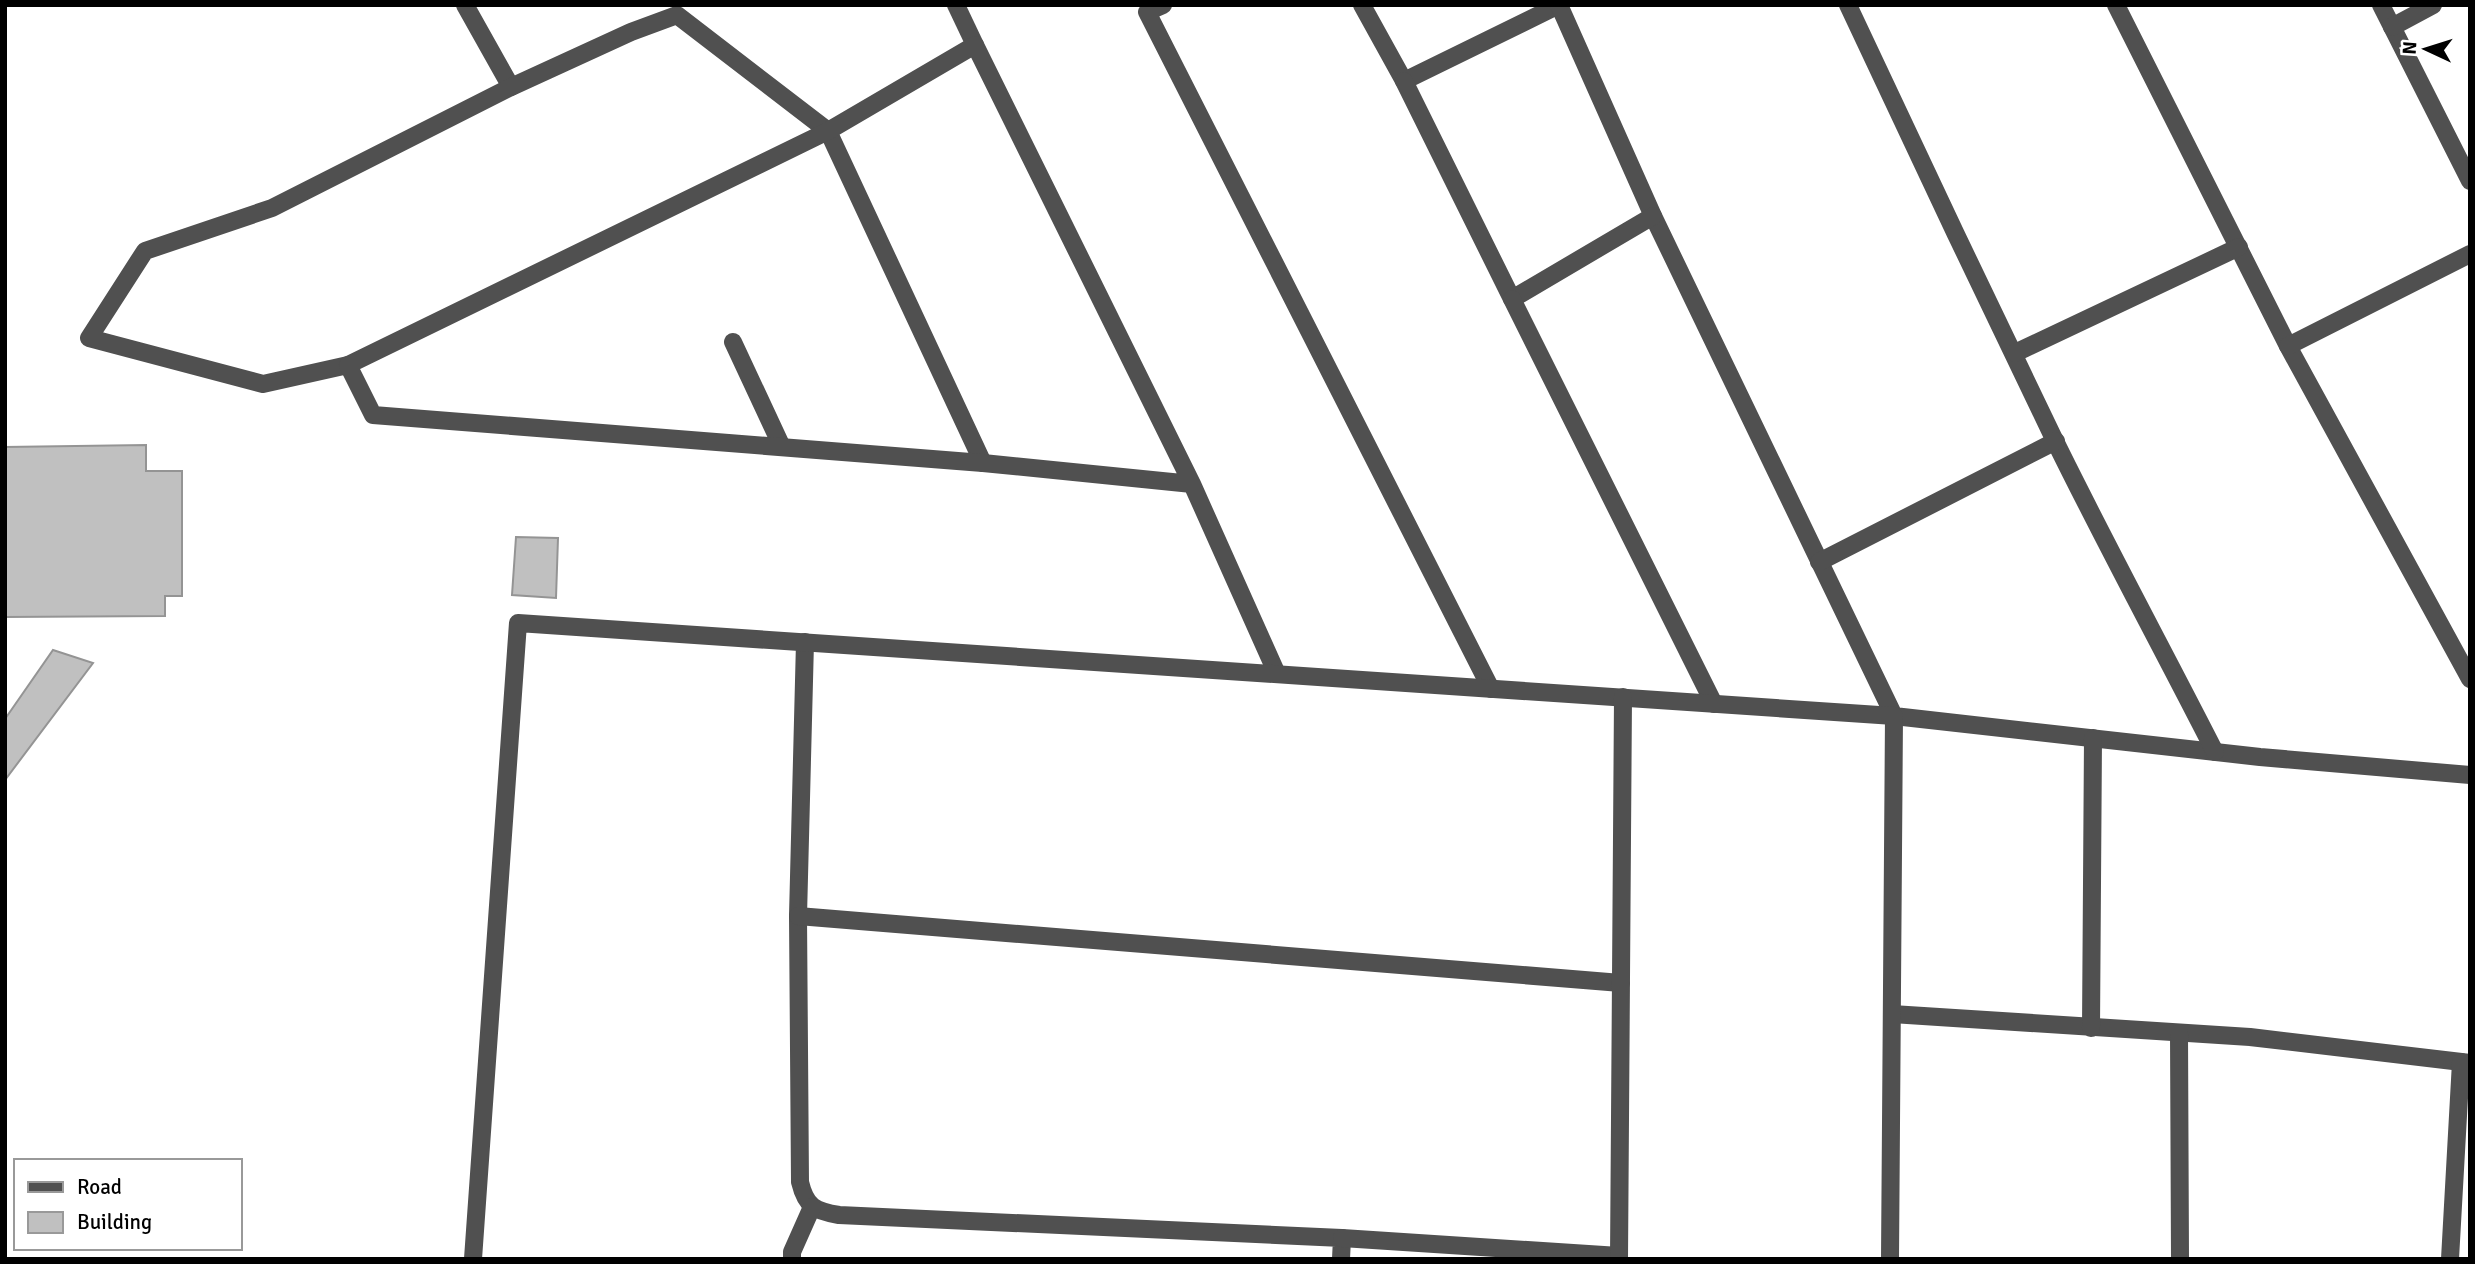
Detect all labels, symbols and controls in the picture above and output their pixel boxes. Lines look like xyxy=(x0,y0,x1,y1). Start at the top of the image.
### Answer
north arrow xyxy=(2391,14,2461,84)
text: N xyxy=(2398,40,2422,55)
legend xyxy=(14,1159,242,1250)
text: Road xyxy=(77,1174,122,1200)
text: Building xyxy=(77,1209,152,1235)

